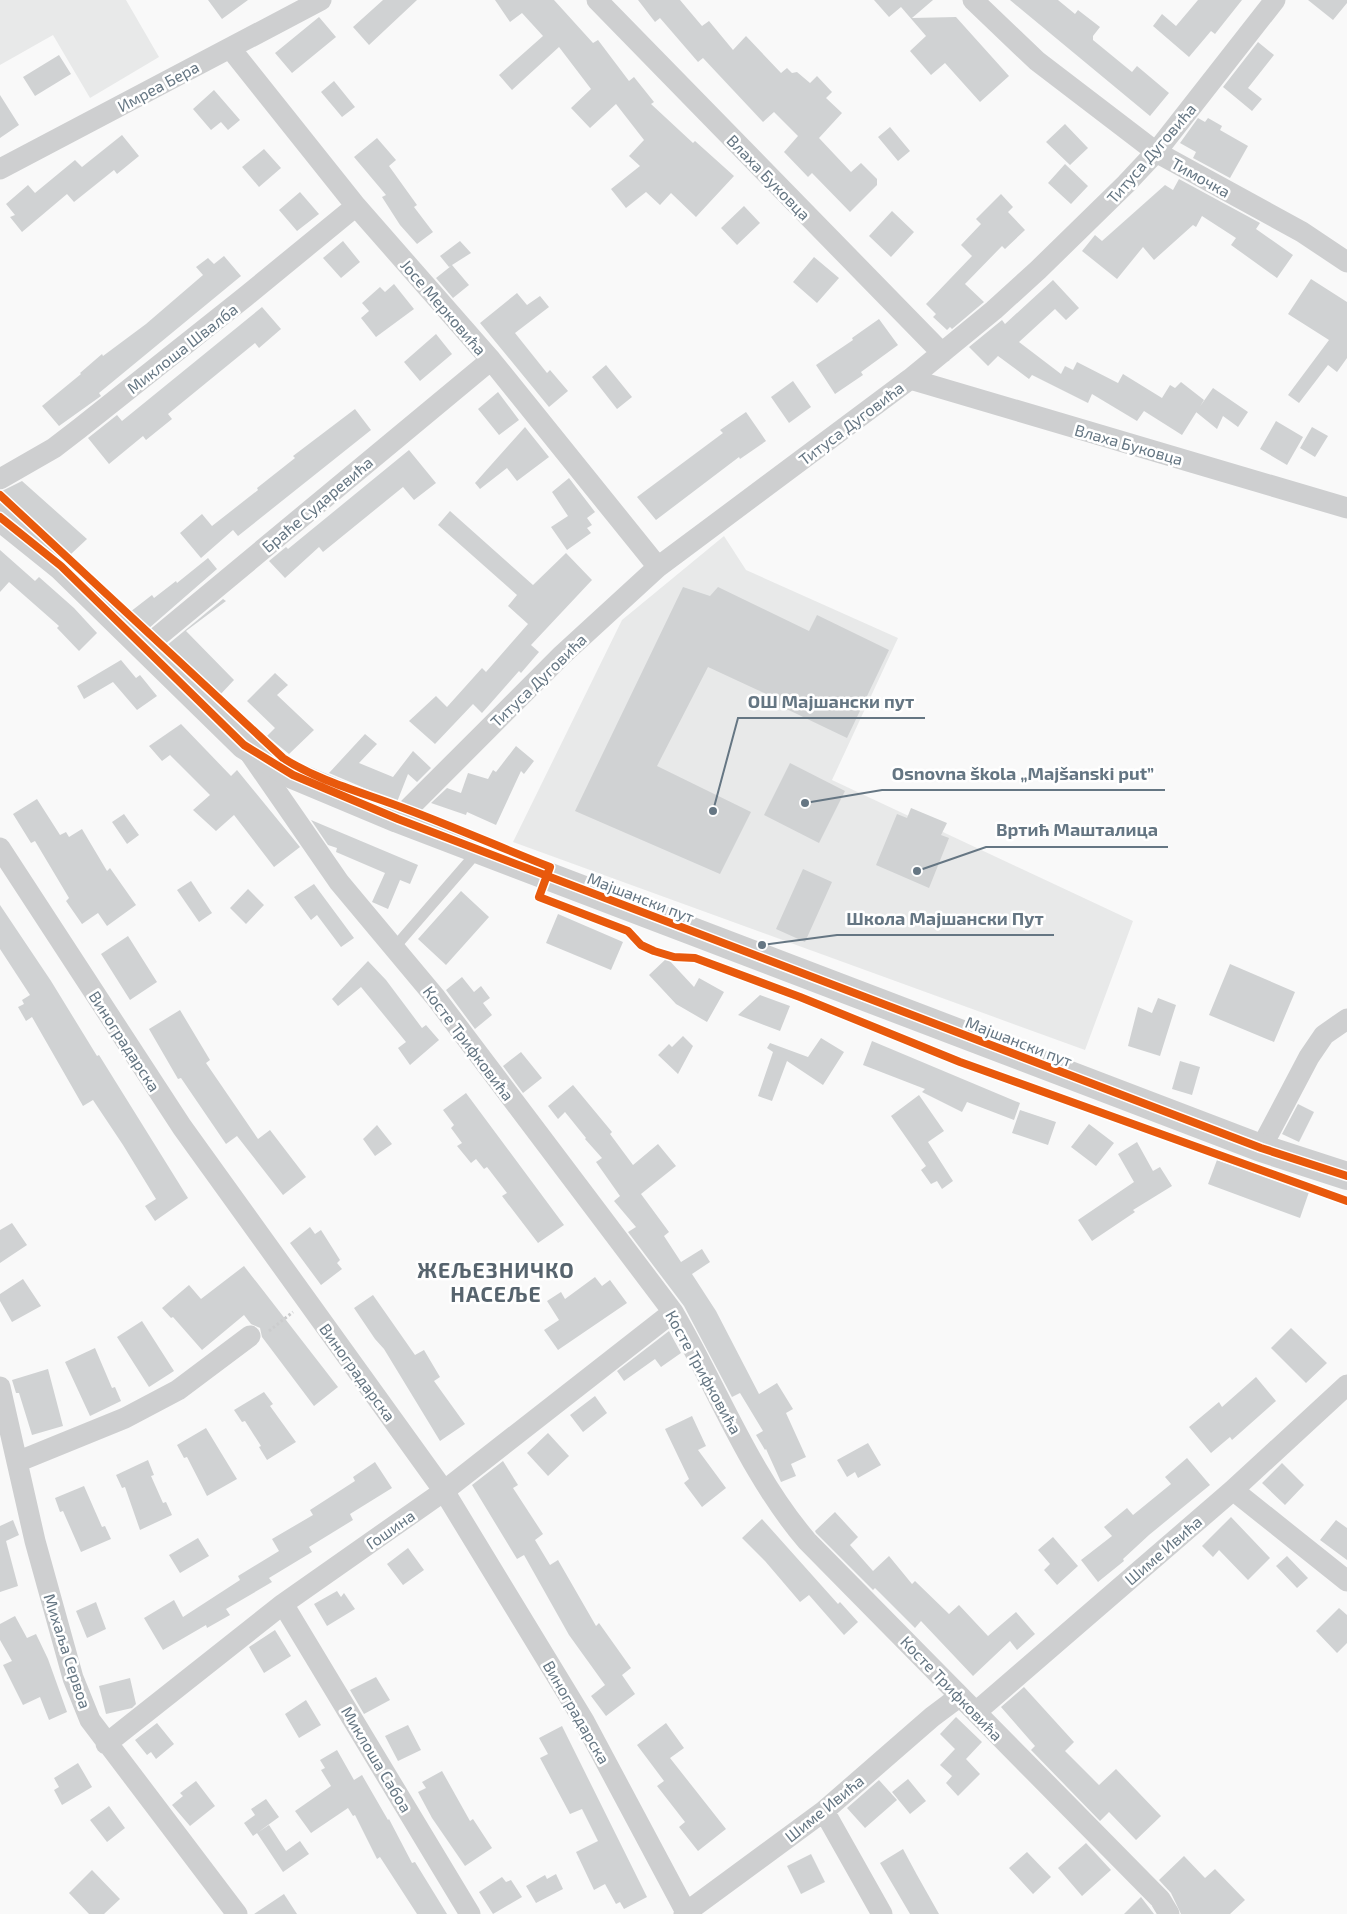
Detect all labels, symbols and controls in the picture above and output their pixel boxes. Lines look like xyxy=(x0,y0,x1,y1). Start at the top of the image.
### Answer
street label: Имреа Бера xyxy=(114,57,202,115)
street label: Титуса Дуговића xyxy=(1102,99,1200,207)
street label: Влаха Буковца xyxy=(723,130,815,224)
street label: Тимочка xyxy=(1168,153,1234,201)
street label: Јосе Мерковића xyxy=(397,255,491,359)
street label: Миклоша Швалба xyxy=(123,299,241,397)
street label: Титуса Дуговића xyxy=(795,377,908,469)
street label: Влаха Буковца xyxy=(1073,420,1185,469)
street label: Браће Сударевића xyxy=(258,452,377,557)
street label: Титуса Дуговића xyxy=(486,629,591,731)
callout: ОШ Мајшански пут xyxy=(738,685,925,718)
text: ОШ Мајшански пут xyxy=(748,690,914,712)
callout: Osnovna škola „Majšanski put” xyxy=(882,757,1165,790)
text: Osnovna škola „Majšanski put” xyxy=(892,762,1154,784)
callout: Вртић Машталица xyxy=(986,814,1168,847)
text: Вртић Машталица xyxy=(996,818,1158,840)
street label: Мајшански пут xyxy=(585,868,697,927)
callout: Школа Мајшански Пут xyxy=(837,902,1054,935)
text: Школа Мајшански Пут xyxy=(846,907,1044,929)
street label: Косте Трифковића xyxy=(420,982,518,1104)
street label: Виноградарска xyxy=(85,987,165,1095)
street label: Мајшански пут xyxy=(963,1012,1075,1071)
district label: ЖЕЉЕЗНИЧКО НАСЕЉЕ xyxy=(417,1257,575,1306)
street label: Косте Трифковића xyxy=(662,1307,746,1437)
street label: Виноградарска xyxy=(316,1319,400,1425)
street label: Гошина xyxy=(362,1505,418,1553)
street label: Шиме Ивића xyxy=(1121,1511,1205,1589)
street label: Михаља Сервоа xyxy=(40,1591,96,1711)
street label: Косте Трифковића xyxy=(897,1632,1007,1744)
street label: Виноградарска xyxy=(540,1657,614,1767)
street label: Миклоша Сабоа xyxy=(338,1702,416,1816)
street label: Шиме Ивића xyxy=(781,1770,867,1846)

